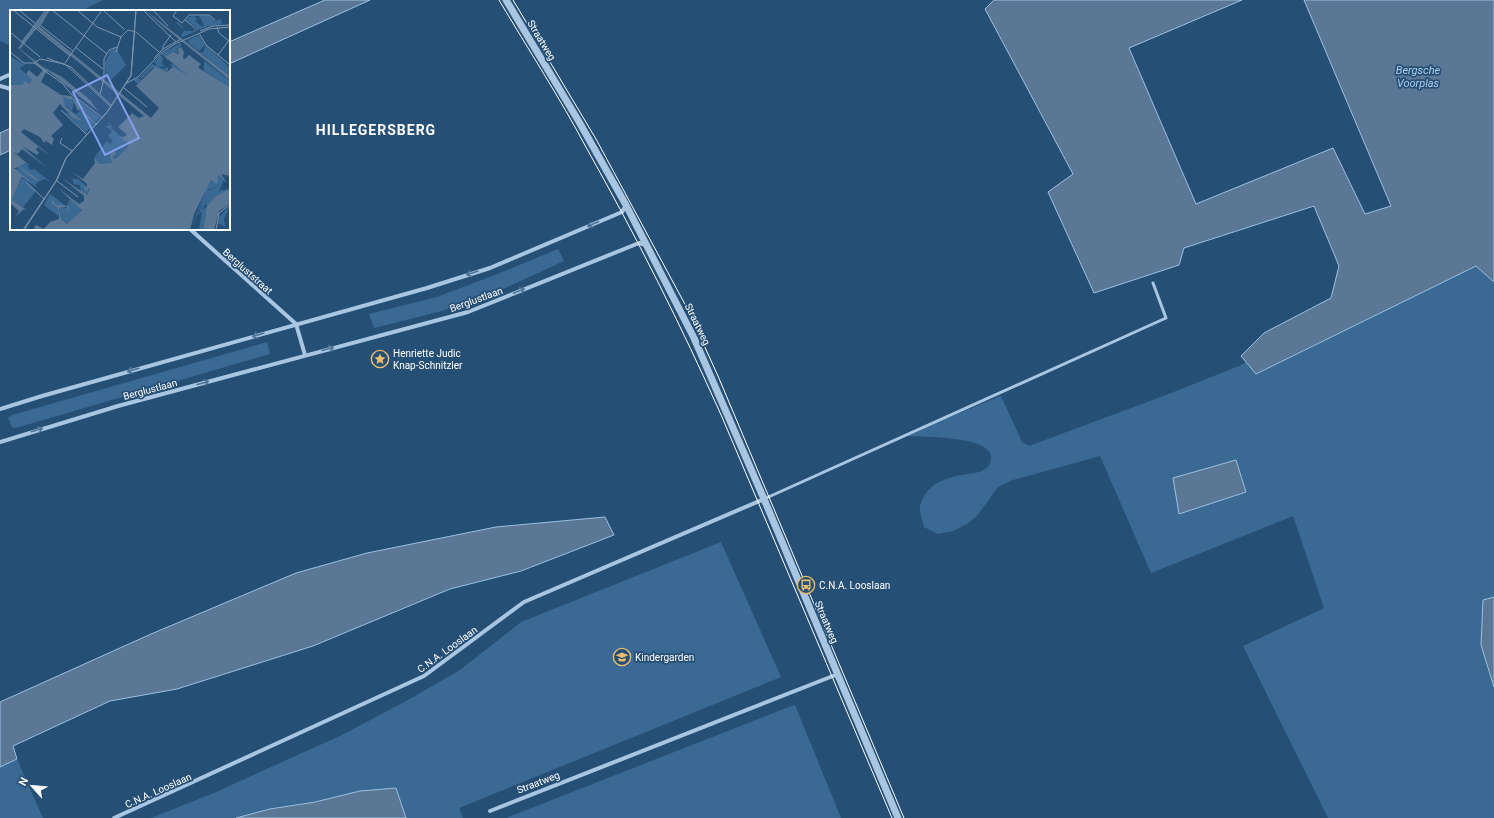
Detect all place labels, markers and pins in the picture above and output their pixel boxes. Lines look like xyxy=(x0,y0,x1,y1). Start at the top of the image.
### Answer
place label: Henriette Judic Knap-Schnitzler xyxy=(393,348,463,371)
place icon: Henriette Judic Knap-Schnitzler xyxy=(370,349,390,369)
bus stop icon: C.N.A. Looslaan xyxy=(796,575,816,595)
place label: C.N.A. Looslaan xyxy=(819,580,890,591)
school or university icon: Kindergarden xyxy=(612,647,632,667)
place label: Kindergarden xyxy=(635,652,694,663)

